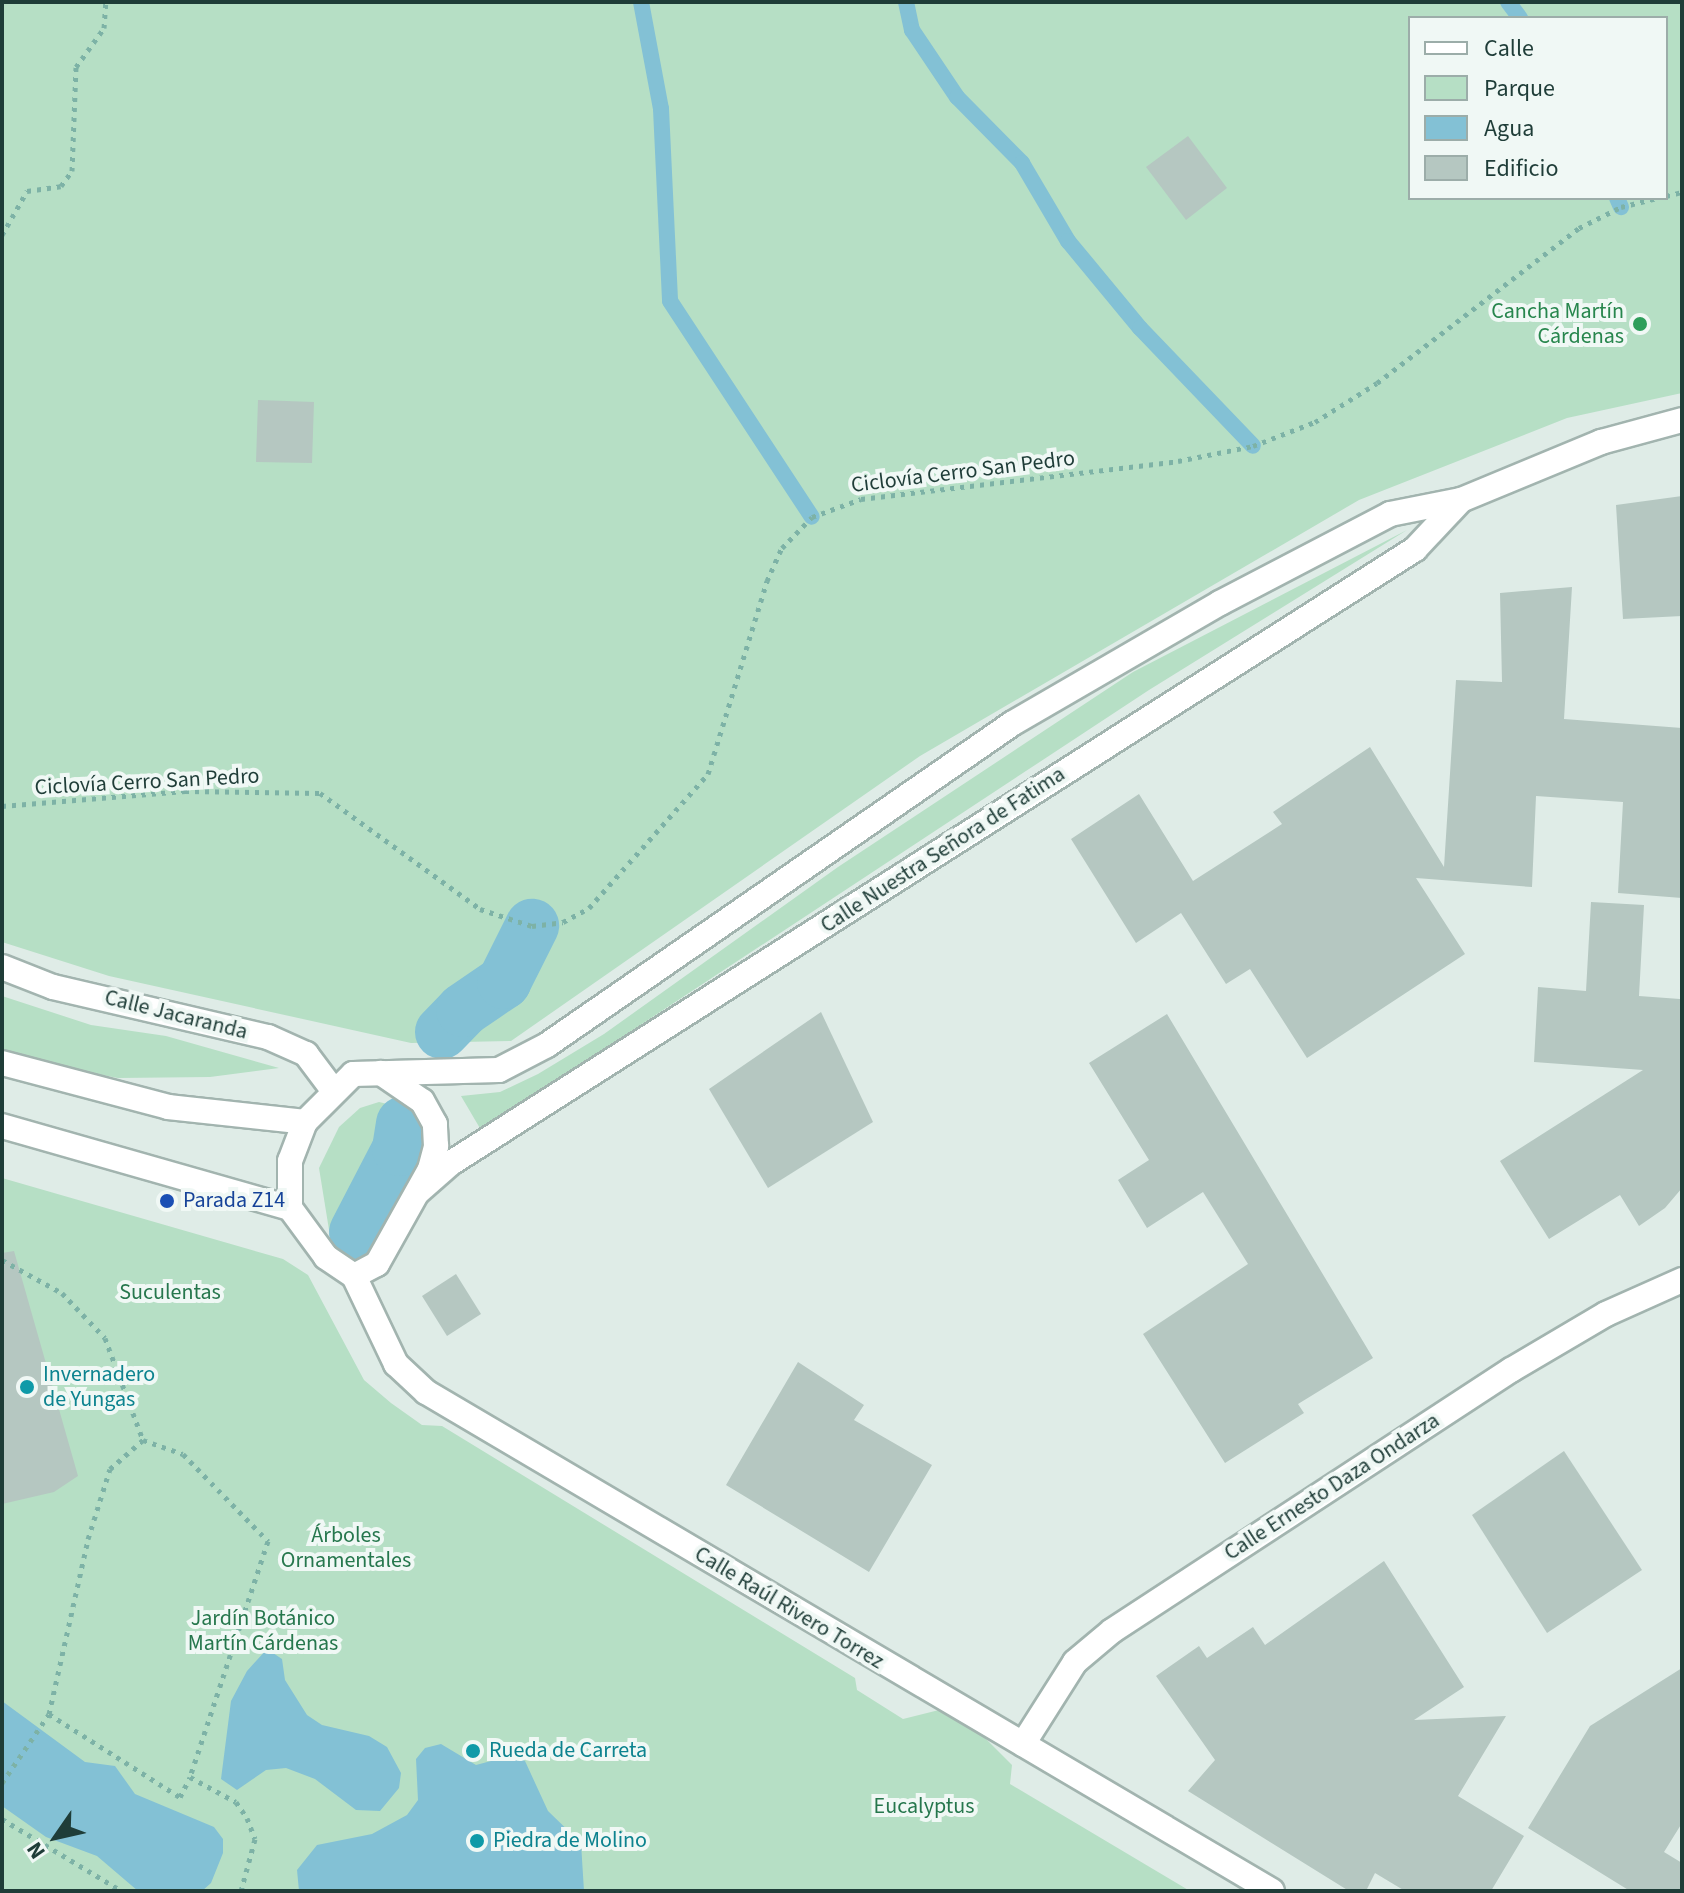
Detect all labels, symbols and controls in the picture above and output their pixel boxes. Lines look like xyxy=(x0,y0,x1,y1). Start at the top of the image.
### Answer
legend xyxy=(1408,16,1668,200)
text: Calle xyxy=(1484,31,1534,66)
text: Parque xyxy=(1484,71,1555,106)
text: Agua xyxy=(1484,111,1534,146)
text: Edificio xyxy=(1484,151,1558,186)
place label: Cancha Martín Cárdenas xyxy=(1491,298,1624,350)
marker: Cancha Martín Cárdenas xyxy=(1631,315,1649,333)
street label: Ciclovía Cerro San Pedro xyxy=(850,445,1076,499)
street label: Calle Nuestra Señora de Fatima xyxy=(816,761,1070,939)
street label: Ciclovía Cerro San Pedro xyxy=(34,763,260,801)
street label: Calle Jacaranda xyxy=(102,985,250,1045)
place label: Parada Z14 xyxy=(183,1188,285,1214)
marker: Parada Z14 xyxy=(158,1192,176,1210)
park label: Suculentas xyxy=(119,1280,221,1306)
place label: Invernadero de Yungas xyxy=(43,1361,155,1412)
marker: Invernadero de Yungas xyxy=(18,1378,36,1396)
street label: Calle Ernesto Daza Ondarza xyxy=(1220,1408,1444,1566)
park label: Árboles Ornamentales xyxy=(281,1522,411,1574)
street label: Calle Raúl Rivero Torrez xyxy=(690,1541,888,1675)
park label: Jardín Botánico Martín Cárdenas xyxy=(188,1605,338,1656)
place label: Rueda de Carreta xyxy=(489,1738,647,1764)
marker: Rueda de Carreta xyxy=(464,1742,482,1760)
park label: Eucalyptus xyxy=(874,1794,974,1820)
north arrow xyxy=(16,1797,96,1877)
place label: Piedra de Molino xyxy=(493,1828,647,1854)
marker: Piedra de Molino xyxy=(468,1832,486,1850)
text: N xyxy=(19,1835,53,1865)

